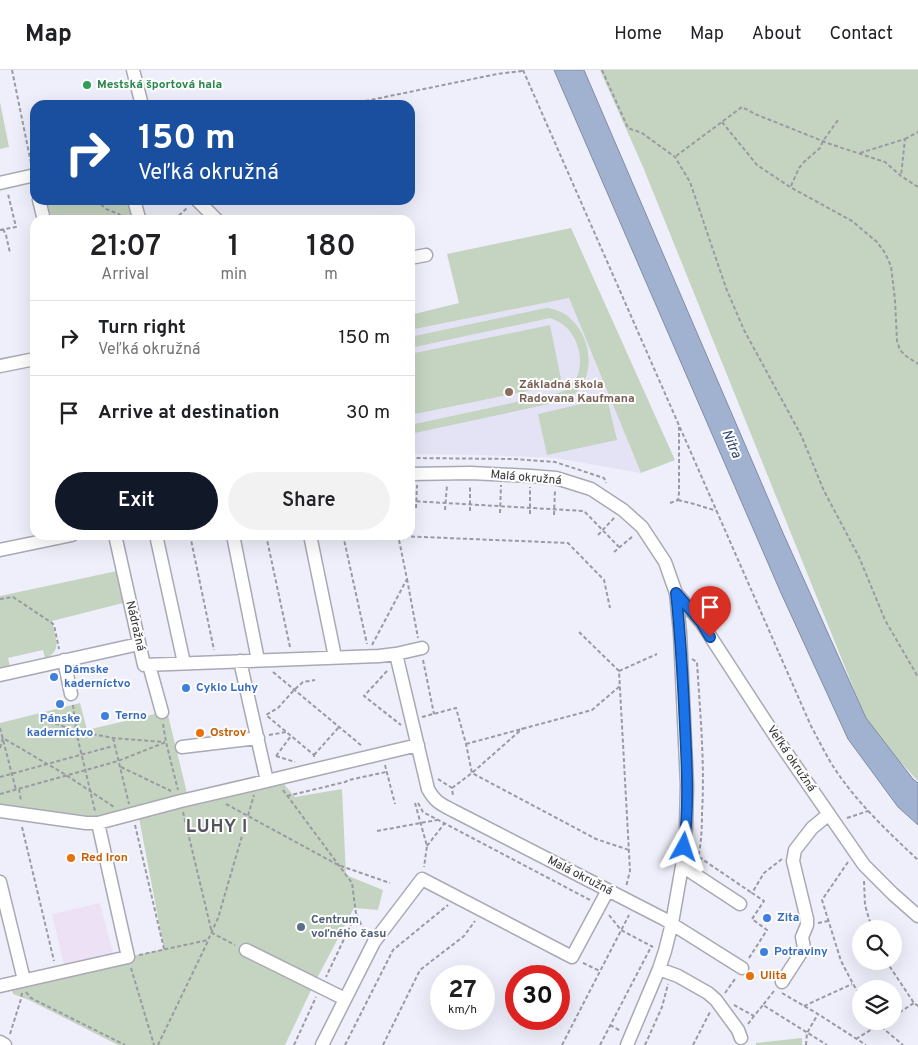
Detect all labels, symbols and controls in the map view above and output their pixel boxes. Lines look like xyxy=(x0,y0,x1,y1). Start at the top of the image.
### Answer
text: Map xyxy=(25,20,72,50)
text: Home xyxy=(614,23,662,46)
text: Map xyxy=(690,23,724,46)
text: About xyxy=(752,23,801,46)
text: Contact xyxy=(829,23,893,46)
place label: Mestská športová hala xyxy=(97,77,222,93)
marker: Mestská športová hala xyxy=(81,79,93,91)
text: 150 m xyxy=(138,117,236,161)
icon: right xyxy=(55,120,120,185)
text: Veľká okružná xyxy=(138,160,279,187)
text: 21:07 xyxy=(89,229,161,266)
text: 1 xyxy=(228,229,240,266)
text: 180 xyxy=(306,229,356,266)
text: Arrival xyxy=(101,265,149,285)
text: min xyxy=(220,265,247,285)
text: m xyxy=(324,265,338,285)
text: Turn right xyxy=(98,316,186,340)
icon: right xyxy=(55,324,83,352)
text: 150 m xyxy=(338,326,390,350)
text: Veľká okružná xyxy=(98,340,200,360)
place label: Základná škola Radovana Kaufmana xyxy=(519,377,635,407)
marker: Základná škola Radovana Kaufmana xyxy=(503,386,515,398)
icon: arrive xyxy=(55,399,83,427)
text: Arrive at destination xyxy=(98,401,279,425)
text: 30 m xyxy=(346,401,390,425)
water label: Nitra xyxy=(717,427,745,462)
street label: Malá okružná xyxy=(490,467,562,489)
button: Exit xyxy=(55,472,218,530)
button: Share xyxy=(228,472,390,530)
pin xyxy=(689,586,731,637)
icon: arrive xyxy=(696,593,724,621)
street label: Nádražná xyxy=(121,599,149,653)
place label: Dámske kaderníctvo xyxy=(64,662,131,692)
marker: Dámske kaderníctvo xyxy=(48,671,60,683)
place label: Cyklo Luhy xyxy=(196,680,258,696)
marker: Cyklo Luhy xyxy=(180,682,192,694)
marker: Pánske kaderníctvo xyxy=(54,698,66,710)
place label: Terno xyxy=(115,708,147,724)
marker: Terno xyxy=(99,710,111,722)
place label: Pánske kaderníctvo xyxy=(27,711,93,741)
street label: Veľká okružná xyxy=(763,723,819,795)
place label: Ostrov xyxy=(210,725,247,741)
marker: Ostrov xyxy=(194,727,206,739)
district label: LUHY I xyxy=(186,816,248,839)
position arrow xyxy=(657,820,709,872)
place label: Red Iron xyxy=(81,850,128,866)
marker: Red Iron xyxy=(65,852,77,864)
street label: Malá okružná xyxy=(545,853,615,899)
place label: Zita xyxy=(777,910,799,926)
place label: Centrum voľného času xyxy=(311,912,386,942)
marker: Zita xyxy=(761,912,773,924)
map controls xyxy=(852,920,902,1030)
button: search xyxy=(852,920,902,970)
marker: Centrum voľného času xyxy=(295,921,307,933)
place label: Potraviny xyxy=(774,944,828,960)
marker: Potraviny xyxy=(758,946,770,958)
speed limit sign: 30 xyxy=(505,965,570,1030)
place label: Ulita xyxy=(760,968,787,984)
marker: Ulita xyxy=(744,970,756,982)
text: 27 xyxy=(448,975,477,1007)
button: layers xyxy=(852,980,902,1030)
text: km/h xyxy=(448,1002,477,1018)

